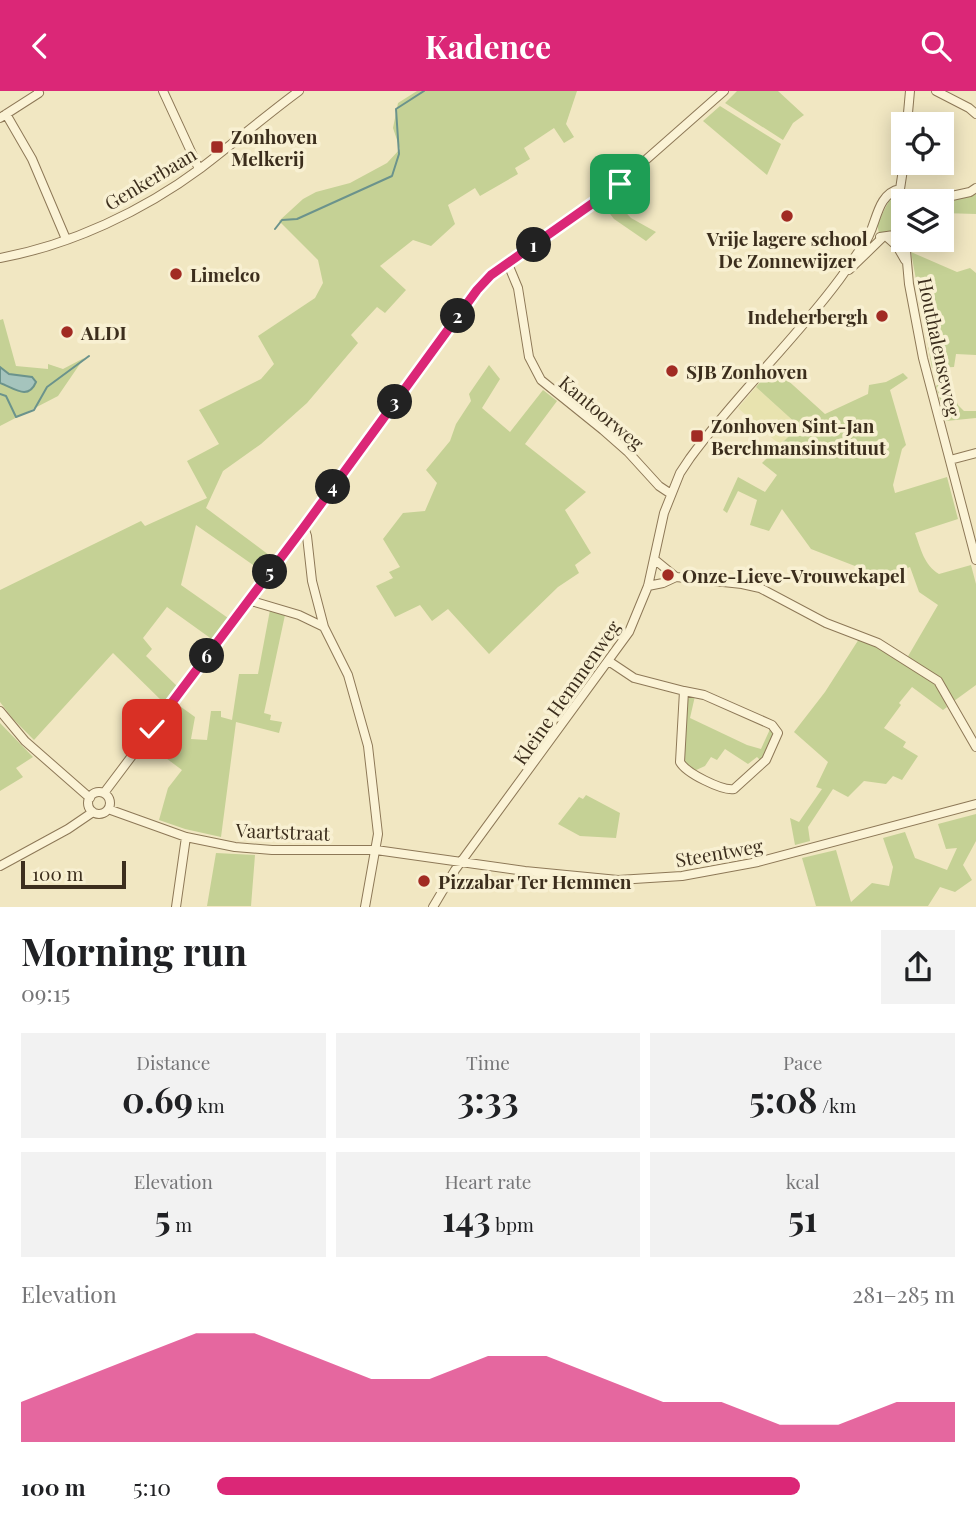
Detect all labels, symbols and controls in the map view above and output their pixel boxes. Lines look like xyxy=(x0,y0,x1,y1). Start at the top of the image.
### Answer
text: Kadence xyxy=(425,24,551,67)
icon: back xyxy=(21,27,59,65)
icon: search xyxy=(917,27,955,65)
map controls xyxy=(891,112,954,252)
button: locate xyxy=(891,112,954,175)
place label: Zonhoven Melkerij xyxy=(231,123,318,171)
marker: Zonhoven Melkerij xyxy=(209,139,225,155)
street label: Genkerbaan xyxy=(99,140,201,216)
pin xyxy=(590,154,650,214)
icon: arrive xyxy=(601,165,639,203)
button: layers xyxy=(891,189,954,252)
marker: Vrije lagere school De Zonnewijzer xyxy=(779,208,795,224)
place label: Vrije lagere school De Zonnewijzer xyxy=(705,225,868,273)
pin: 1 xyxy=(516,227,552,263)
text: 1 xyxy=(530,231,537,257)
place label: Limelco xyxy=(190,261,261,287)
marker: Limelco xyxy=(168,266,184,282)
street label: Houthalenseweg xyxy=(913,275,967,419)
pin: 2 xyxy=(440,299,476,334)
text: 2 xyxy=(453,302,462,328)
place label: Indeherbergh xyxy=(747,303,868,329)
marker: Indeherbergh xyxy=(874,308,890,324)
place label: ALDI xyxy=(80,319,127,345)
marker: ALDI xyxy=(59,324,75,340)
place label: SJB Zonhoven xyxy=(686,358,808,384)
marker: SJB Zonhoven xyxy=(664,363,680,379)
street label: Kantoorweg xyxy=(554,369,650,455)
pin: 3 xyxy=(378,385,412,419)
text: 3 xyxy=(390,388,399,414)
place label: Zonhoven Sint-Jan Berchmansinstituut xyxy=(711,412,886,460)
marker: Zonhoven Sint-Jan Berchmansinstituut xyxy=(689,428,705,444)
pin: 4 xyxy=(316,469,350,505)
text: 4 xyxy=(327,473,338,499)
pin: 5 xyxy=(252,554,288,589)
text: 5 xyxy=(265,558,274,584)
place label: Onze-Lieve-Vrouwekapel xyxy=(682,562,906,588)
marker: Onze-Lieve-Vrouwekapel xyxy=(660,567,676,583)
street label: Kleine Hemmenweg xyxy=(506,615,626,769)
pin: 6 xyxy=(190,639,224,673)
text: 6 xyxy=(201,642,212,668)
pin xyxy=(122,699,182,759)
icon: check xyxy=(133,710,171,748)
street label: Vaartstraat xyxy=(234,816,331,846)
street label: Steentweg xyxy=(673,832,765,872)
scale bar xyxy=(21,857,126,889)
text: 100 m xyxy=(32,860,83,886)
place label: Pizzabar Ter Hemmen xyxy=(438,868,632,894)
marker: Pizzabar Ter Hemmen xyxy=(416,873,432,889)
text: Morning run xyxy=(21,925,247,976)
button: share xyxy=(881,930,955,1004)
text: 09:15 xyxy=(21,977,70,1008)
text: Distance xyxy=(136,1049,210,1075)
text: Time xyxy=(466,1049,510,1075)
text: Pace xyxy=(783,1049,822,1075)
text: 0.69 xyxy=(122,1075,193,1122)
text: 3:33 xyxy=(457,1075,519,1122)
text: 5:08 xyxy=(749,1075,817,1122)
text: km xyxy=(193,1092,225,1118)
text: /km xyxy=(817,1092,856,1118)
text: Elevation xyxy=(134,1168,213,1194)
text: Heart rate xyxy=(445,1168,531,1194)
text: kcal xyxy=(786,1168,820,1194)
text: 5 xyxy=(154,1194,171,1241)
text: 143 xyxy=(442,1194,491,1241)
text: 51 xyxy=(788,1194,817,1241)
text: m xyxy=(171,1211,192,1237)
text: bpm xyxy=(491,1211,534,1237)
text: Elevation xyxy=(21,1278,117,1309)
text: 281–285 m xyxy=(852,1278,955,1309)
text: 100 m xyxy=(21,1471,86,1502)
text: 5:10 xyxy=(133,1471,171,1502)

